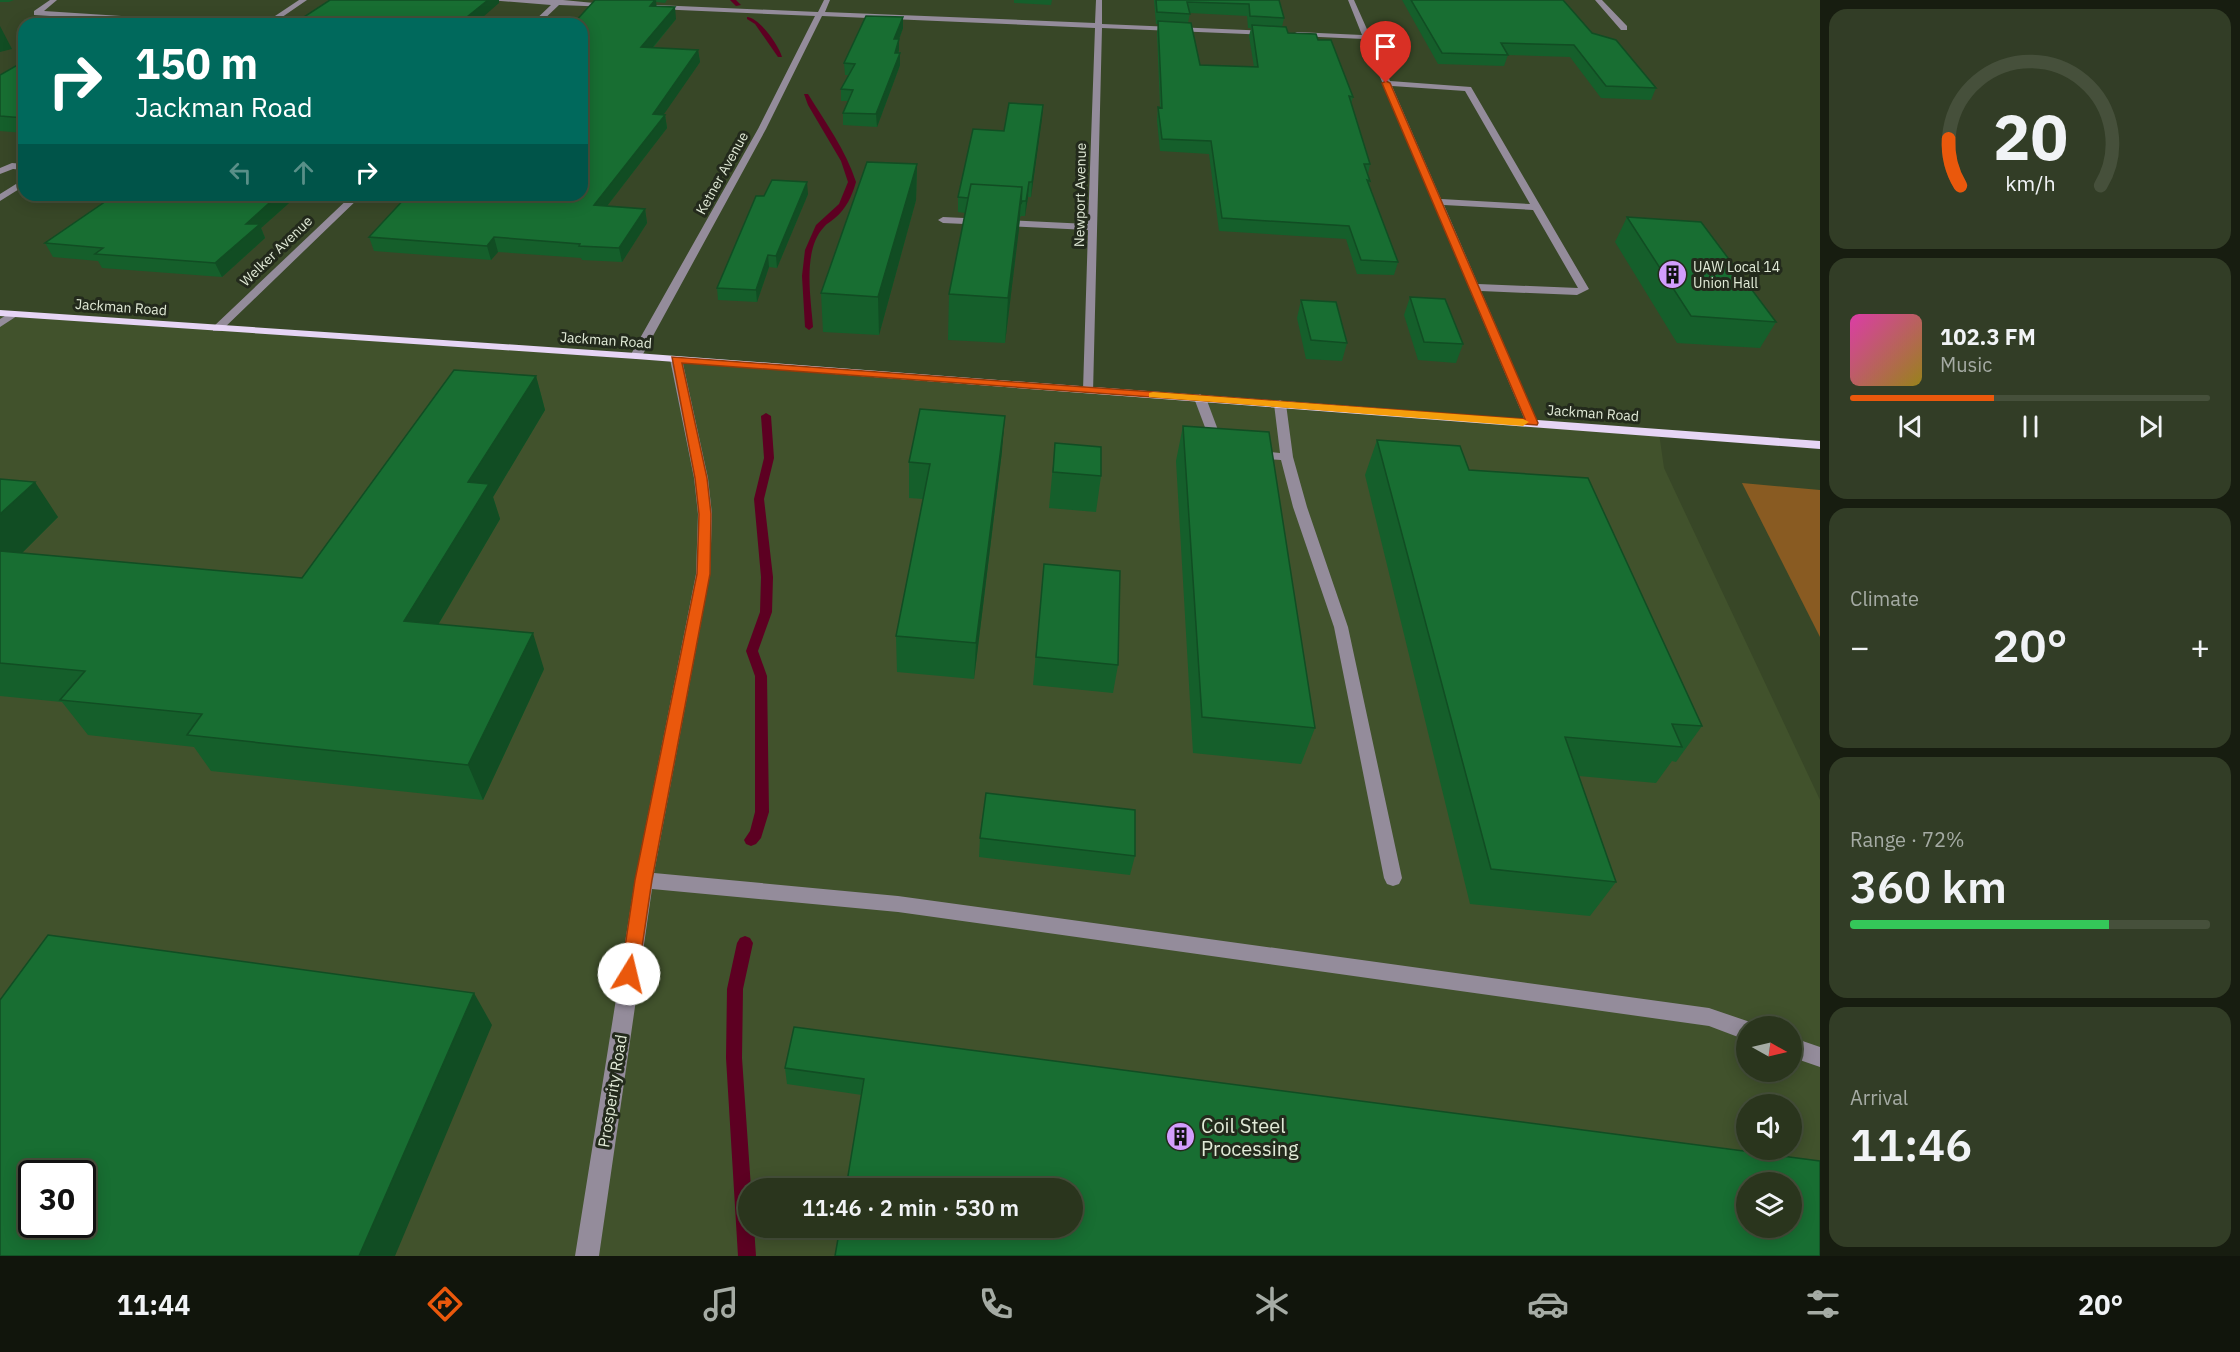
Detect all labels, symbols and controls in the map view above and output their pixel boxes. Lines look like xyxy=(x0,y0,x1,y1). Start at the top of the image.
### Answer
pin xyxy=(1360,21,1411,83)
icon: arrive xyxy=(1369,30,1402,63)
text: 150 m xyxy=(135,36,258,91)
icon: right xyxy=(36,42,114,120)
text: Jackman Road xyxy=(135,89,313,124)
text: 20 xyxy=(1993,96,2067,177)
street label: Ketner Avenue xyxy=(692,128,752,218)
street label: Newport Avenue xyxy=(1070,142,1090,247)
icon: left xyxy=(224,156,257,189)
icon: ahead xyxy=(287,156,320,189)
icon: right xyxy=(350,156,383,189)
text: km/h xyxy=(2005,170,2055,198)
street label: Welker Avenue xyxy=(236,212,316,290)
place label: UAW Local 14 Union Hall xyxy=(1693,258,1780,292)
building icon: UAW Local 14 Union Hall xyxy=(1656,259,1688,291)
street label: Jackman Road xyxy=(74,295,168,319)
text: 102.3 FM xyxy=(1940,322,2036,351)
street label: Jackman Road xyxy=(559,328,653,352)
text: Music xyxy=(1940,351,1992,378)
street label: Jackman Road xyxy=(1546,401,1640,425)
icon: previous xyxy=(1894,410,1927,443)
icon: pause xyxy=(2014,410,2047,443)
icon: next xyxy=(2134,410,2167,443)
text: Climate xyxy=(1850,585,1919,612)
text: 20° xyxy=(1992,616,2068,674)
text: − xyxy=(1850,625,1870,668)
text: + xyxy=(2190,625,2210,668)
text: Range · 72% xyxy=(1850,826,1965,853)
text: 360 km xyxy=(1850,857,2007,915)
position arrow xyxy=(597,942,661,1006)
north arrow xyxy=(1736,1016,1802,1082)
map controls xyxy=(1736,1016,1802,1238)
street label: Prosperity Road xyxy=(593,1033,631,1149)
text: Arrival xyxy=(1850,1084,1908,1111)
button: sound xyxy=(1736,1094,1802,1160)
place label: Coil Steel Processing xyxy=(1201,1112,1299,1162)
text: 11:46 xyxy=(1850,1115,1972,1173)
building icon: Coil Steel Processing xyxy=(1164,1121,1196,1153)
speed limit sign: 30 xyxy=(18,1160,96,1238)
button: layers xyxy=(1736,1172,1802,1238)
text: 11:46 · 2 min · 530 m xyxy=(802,1193,1019,1222)
icon: directions xyxy=(424,1283,466,1325)
icon: music xyxy=(700,1283,742,1325)
icon: phone xyxy=(975,1283,1017,1325)
icon: climate xyxy=(1251,1283,1293,1325)
icon: car xyxy=(1527,1283,1569,1325)
icon: filters xyxy=(1802,1283,1844,1325)
text: 11:44 xyxy=(117,1287,191,1322)
text: 20° xyxy=(2078,1287,2123,1322)

